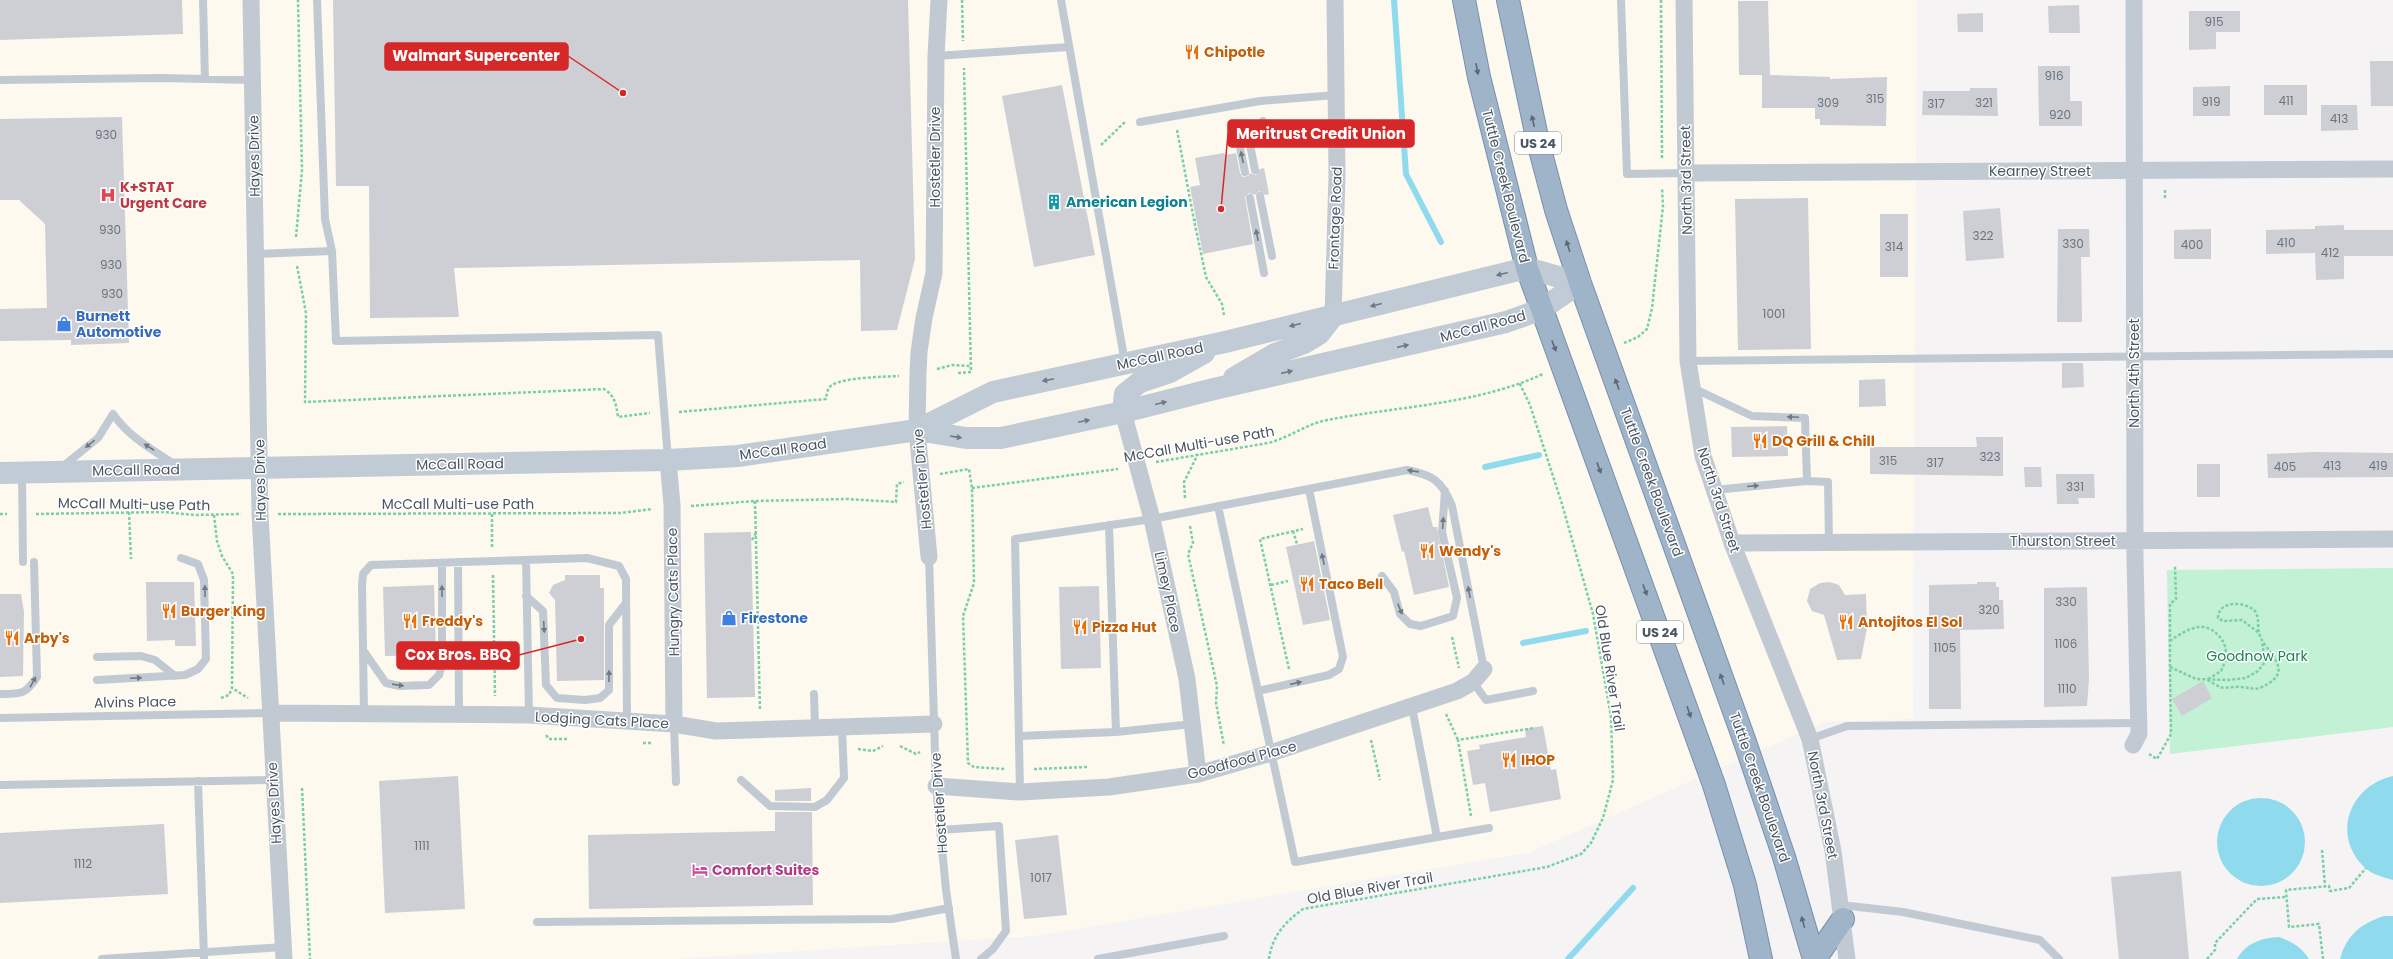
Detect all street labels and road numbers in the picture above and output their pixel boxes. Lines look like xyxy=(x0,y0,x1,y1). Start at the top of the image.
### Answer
street label: Hostetler Drive xyxy=(925,106,945,208)
street label: Tuttle Creek Boulevard xyxy=(1477,107,1535,265)
street label: Hayes Drive xyxy=(243,115,265,197)
street label: North 3rd Street xyxy=(1675,125,1697,235)
road number: US 24 xyxy=(1515,132,1561,154)
street label: Kearney Street xyxy=(1989,161,2091,181)
street label: Frontage Road xyxy=(1323,166,1347,270)
street label: McCall Road xyxy=(1438,305,1528,347)
street label: North 4th Street xyxy=(2124,318,2144,428)
street label: McCall Road xyxy=(1115,337,1205,375)
street label: Tuttle Creek Boulevard xyxy=(1616,405,1688,559)
street label: McCall Multi-use Path xyxy=(1122,421,1276,467)
street label: Hostetler Drive xyxy=(908,428,936,530)
street label: McCall Road xyxy=(738,433,828,465)
street label: Hayes Drive xyxy=(249,439,271,521)
street label: North 3rd Street xyxy=(1693,445,1745,555)
street label: McCall Road xyxy=(416,453,504,475)
street label: McCall Road xyxy=(92,459,180,481)
street label: McCall Multi-use Path xyxy=(58,493,210,515)
street label: McCall Multi-use Path xyxy=(382,494,534,514)
street label: Hungry Cats Place xyxy=(662,527,684,656)
street label: Thurston Street xyxy=(2010,531,2116,551)
street label: Limey Place xyxy=(1150,550,1186,635)
street label: Old Blue River Trail xyxy=(1590,603,1630,733)
road number: US 24 xyxy=(1637,621,1683,643)
street label: Alvins Place xyxy=(94,691,177,713)
street label: Lodging Cats Place xyxy=(534,707,670,734)
street label: Tuttle Creek Boulevard xyxy=(1725,709,1795,865)
street label: Goodfood Place xyxy=(1185,736,1299,784)
street label: North 3rd Street xyxy=(1803,749,1843,861)
street label: Hostetler Drive xyxy=(925,752,952,854)
street label: Hayes Drive xyxy=(262,761,286,844)
street label: Old Blue River Trail xyxy=(1305,867,1435,909)

